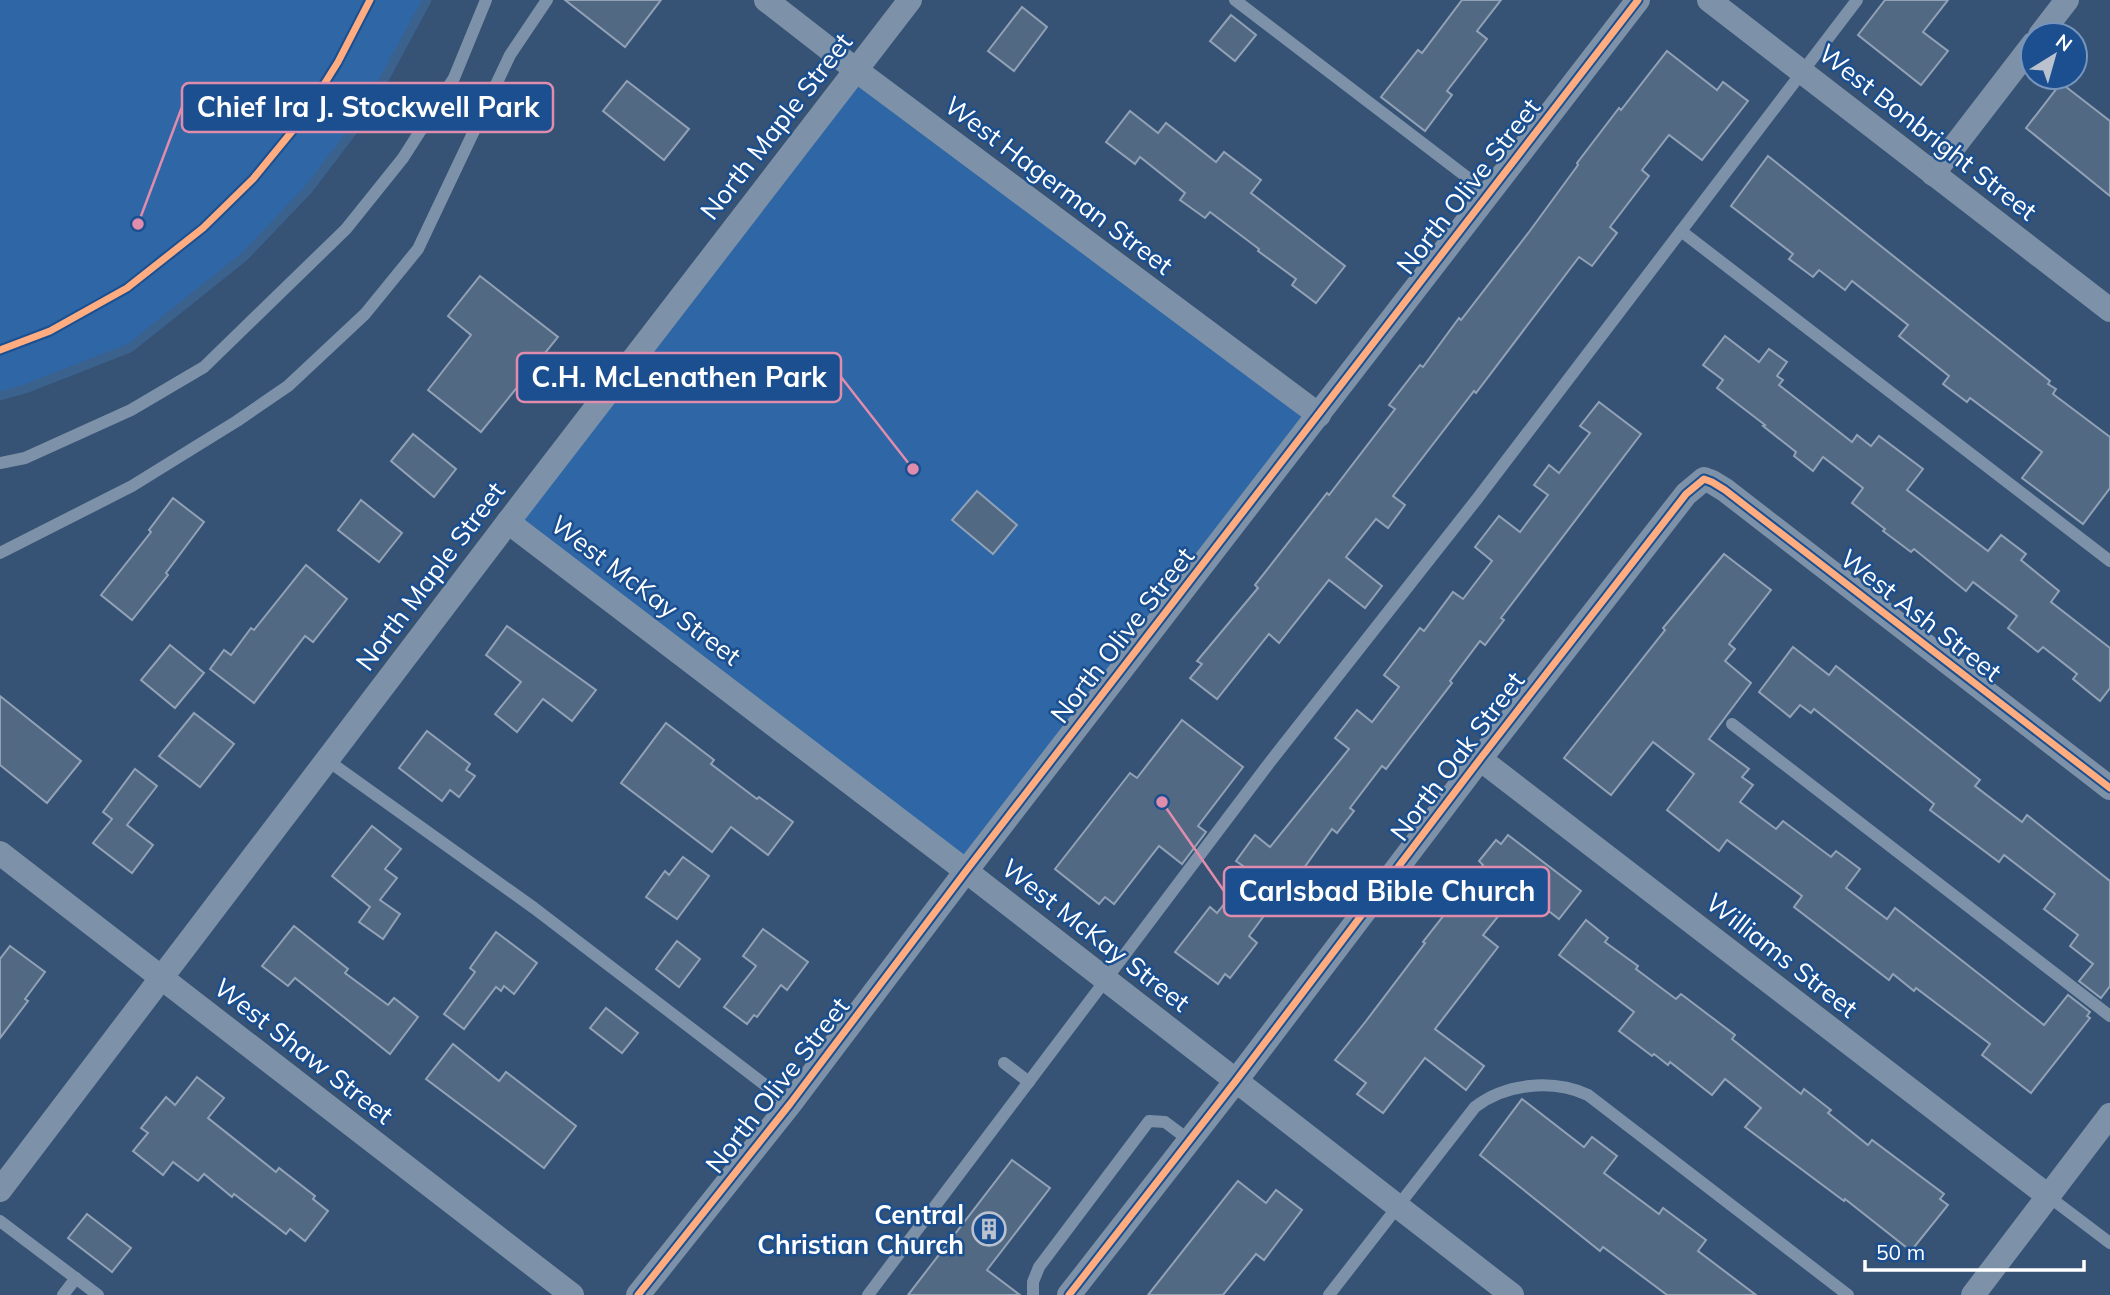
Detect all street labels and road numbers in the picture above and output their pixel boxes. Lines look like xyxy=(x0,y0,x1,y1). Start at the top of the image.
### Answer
street label: North Maple Street xyxy=(693,26,859,226)
street label: West Bonbright Street xyxy=(1812,37,2044,227)
street label: West Hagerman Street xyxy=(938,88,1180,282)
street label: North Olive Street xyxy=(1389,91,1547,281)
street label: North Maple Street xyxy=(348,475,512,677)
street label: West McKay Street xyxy=(544,508,748,672)
street label: North Olive Street xyxy=(1043,540,1201,730)
street label: West Ash Street xyxy=(1834,542,2008,688)
street label: North Oak Street xyxy=(1383,665,1531,847)
street label: West McKay Street xyxy=(995,851,1197,1019)
street label: Williams Street xyxy=(1699,885,1865,1025)
street label: West Shaw Street xyxy=(208,971,400,1131)
street label: North Olive Street xyxy=(698,990,856,1180)

